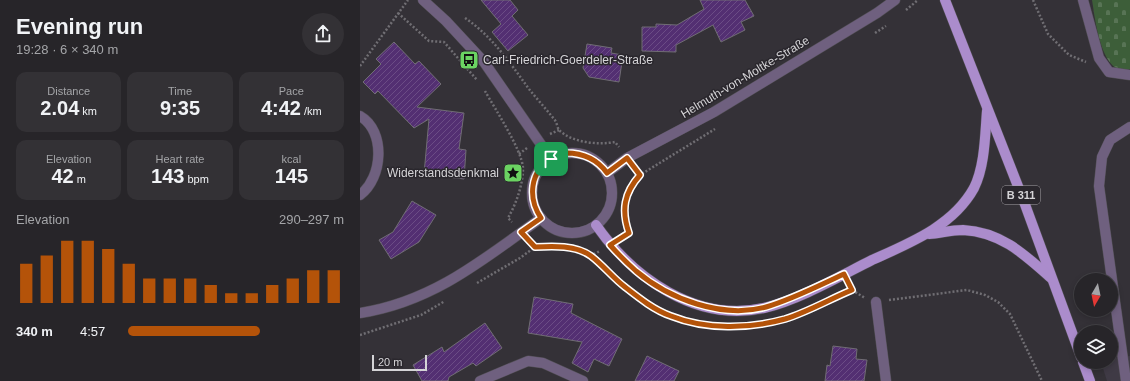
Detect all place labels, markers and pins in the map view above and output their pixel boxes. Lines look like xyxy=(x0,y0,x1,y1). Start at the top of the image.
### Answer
bus stop icon: Carl-Friedrich-Goerdeler-Straße xyxy=(458,49,480,71)
place label: Carl-Friedrich-Goerdeler-Straße xyxy=(483,53,653,67)
pin xyxy=(534,142,568,176)
place icon: Widerstandsdenkmal xyxy=(502,162,524,184)
place label: Widerstandsdenkmal xyxy=(387,166,499,180)

